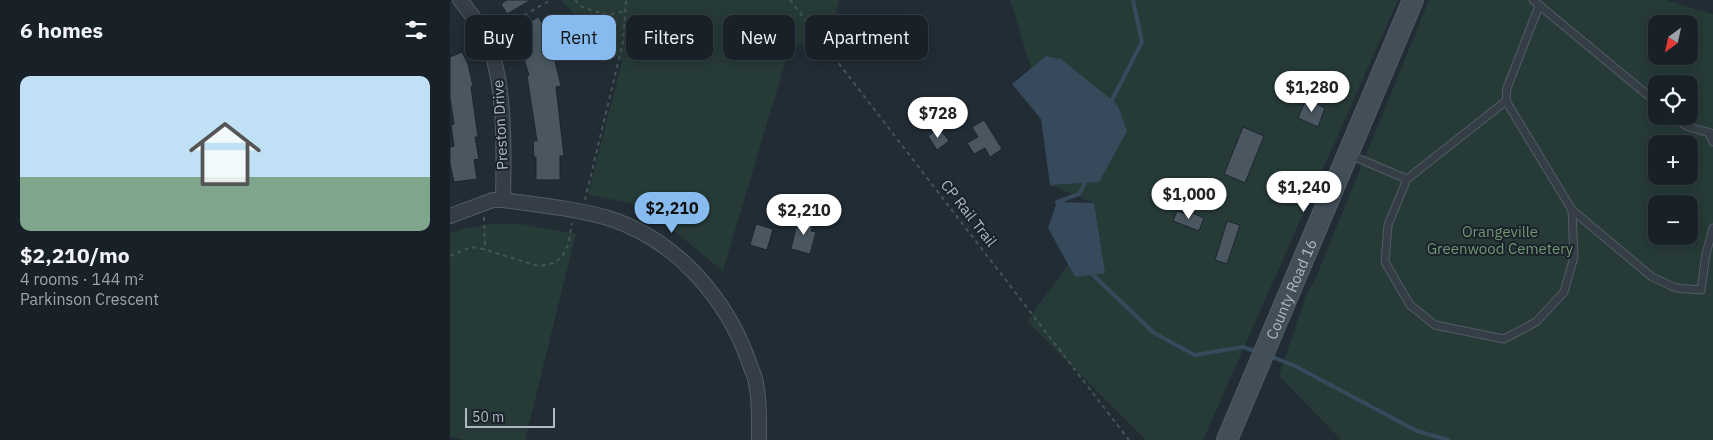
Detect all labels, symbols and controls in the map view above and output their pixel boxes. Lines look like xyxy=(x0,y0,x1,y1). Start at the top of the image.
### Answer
chip: Buy xyxy=(465,15,532,60)
chip: Rent xyxy=(542,15,616,60)
chip: Filters xyxy=(626,15,713,60)
chip: New xyxy=(723,15,795,60)
chip: Apartment xyxy=(805,15,928,60)
north arrow xyxy=(1648,15,1698,65)
map controls xyxy=(1648,15,1698,245)
text: 6 homes xyxy=(20,16,103,44)
icon: filters xyxy=(402,16,430,44)
pin: $1,280 xyxy=(1271,70,1353,113)
button: locate xyxy=(1648,75,1698,125)
text: $1,280 xyxy=(1286,77,1338,97)
street label: Preston Drive xyxy=(488,79,512,171)
pin: $728 xyxy=(908,96,968,139)
text: $728 xyxy=(919,103,957,123)
icon: home xyxy=(180,109,270,199)
button: + xyxy=(1648,135,1698,185)
pin: $1,240 xyxy=(1263,170,1345,213)
street label: CP Rail Trail xyxy=(937,176,1001,250)
text: $1,240 xyxy=(1278,177,1330,197)
pin: $1,000 xyxy=(1148,178,1230,220)
text: $1,000 xyxy=(1163,184,1215,204)
pin: $2,210 xyxy=(631,192,713,234)
pin: $2,210 xyxy=(763,194,845,236)
button: − xyxy=(1648,195,1698,245)
text: $2,210 xyxy=(646,198,698,218)
text: $2,210 xyxy=(778,200,830,220)
park label: Orangeville Greenwood Cemetery xyxy=(1427,222,1574,258)
street label: County Road 16 xyxy=(1261,236,1320,342)
text: $2,210/mo xyxy=(20,241,130,269)
text: 4 rooms · 144 m² xyxy=(20,269,144,289)
text: Parkinson Crescent xyxy=(20,289,159,309)
scale bar xyxy=(465,405,555,428)
text: 50 m xyxy=(472,408,504,426)

